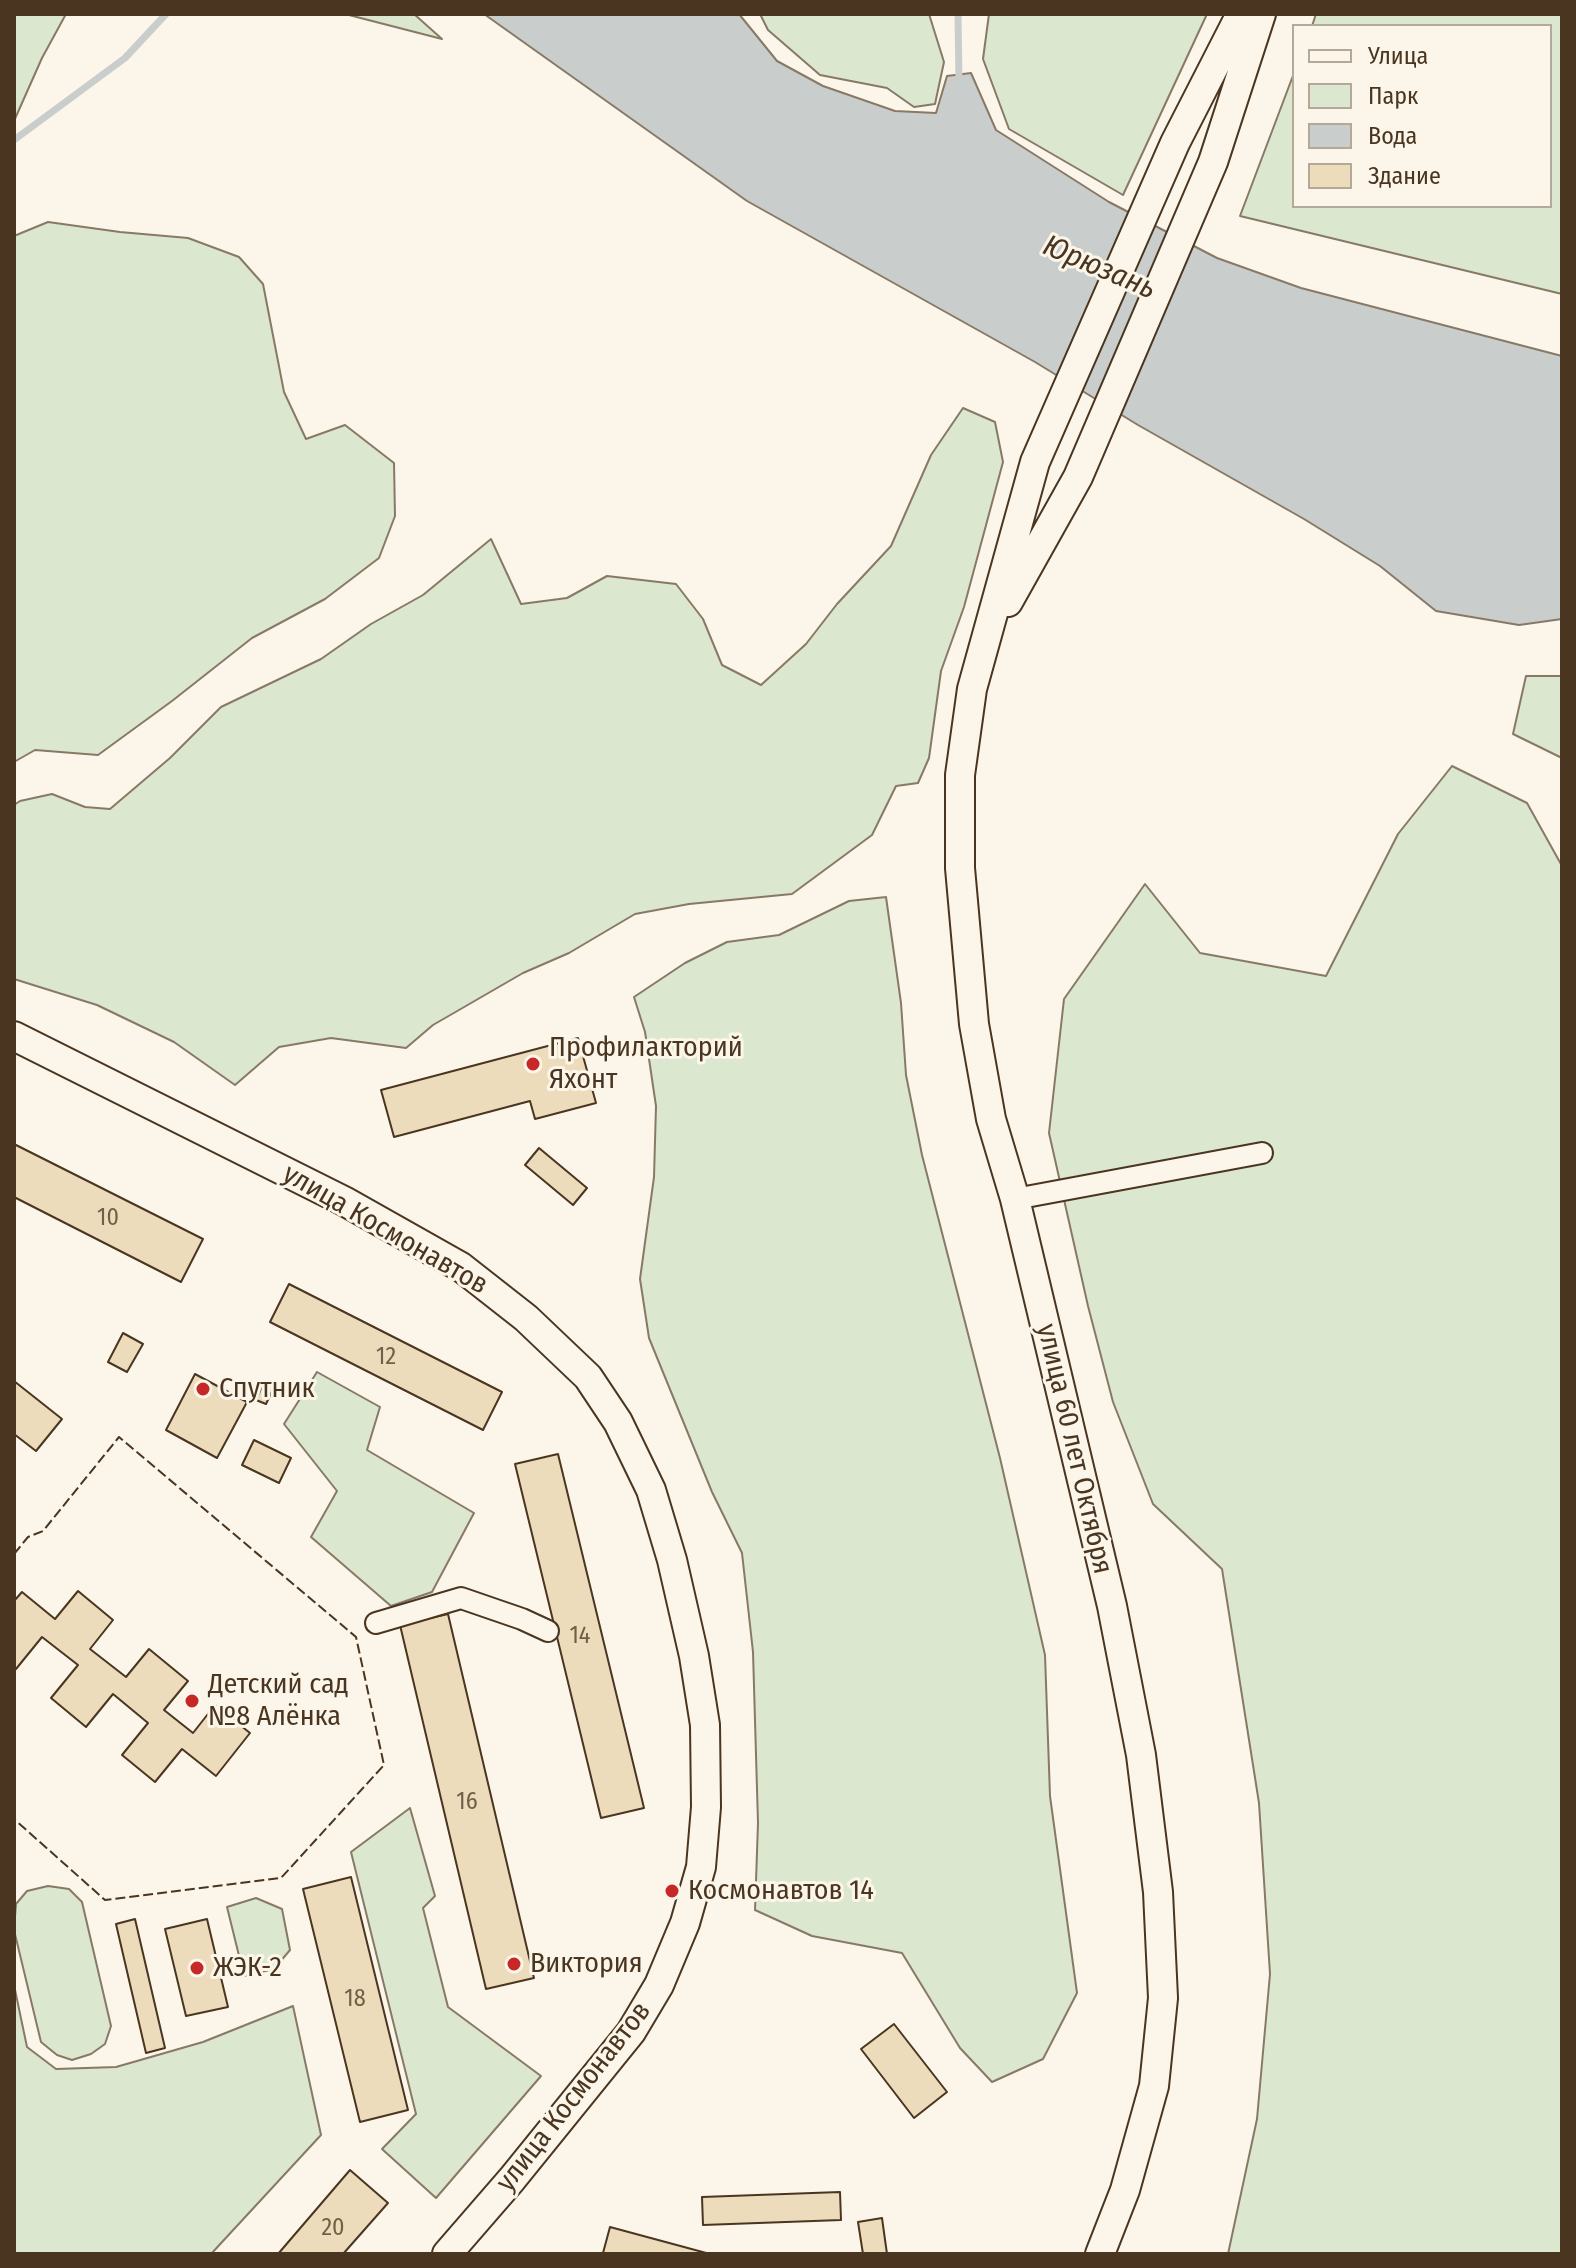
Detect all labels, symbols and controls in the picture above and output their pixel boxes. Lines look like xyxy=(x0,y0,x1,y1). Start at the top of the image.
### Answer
legend xyxy=(1292,24,1552,208)
text: Улица xyxy=(1368,42,1428,70)
text: Парк xyxy=(1368,82,1418,110)
text: Вода xyxy=(1368,122,1417,150)
text: Здание xyxy=(1368,162,1441,190)
water label: Юрюзань xyxy=(1037,228,1161,308)
place label: Профилакторий Яхонт xyxy=(549,1031,743,1097)
marker: Профилакторий Яхонт xyxy=(524,1055,542,1073)
street label: улица Космонавтов xyxy=(276,1158,494,1302)
house number: 10 xyxy=(97,1204,119,1232)
street label: улица 60 лет Октября xyxy=(1029,1321,1119,1577)
house number: 12 xyxy=(376,1343,396,1371)
place label: Спутник xyxy=(219,1372,315,1406)
marker: Спутник xyxy=(194,1380,212,1398)
house number: 14 xyxy=(570,1622,590,1650)
place label: Детский сад №8 Алёнка xyxy=(208,1668,349,1734)
marker: Детский сад №8 Алёнка xyxy=(183,1692,201,1710)
house number: 16 xyxy=(456,1788,478,1816)
place label: Космонавтов 14 xyxy=(688,1874,874,1908)
marker: Космонавтов 14 xyxy=(663,1882,681,1900)
place label: Виктория xyxy=(530,1947,643,1981)
place label: ЖЭК-2 xyxy=(213,1951,282,1985)
marker: Виктория xyxy=(505,1955,523,1973)
marker: ЖЭК-2 xyxy=(188,1959,206,1977)
house number: 18 xyxy=(344,1985,366,2013)
street label: улица Космонавтов xyxy=(490,1995,658,2199)
house number: 20 xyxy=(321,2214,345,2242)

